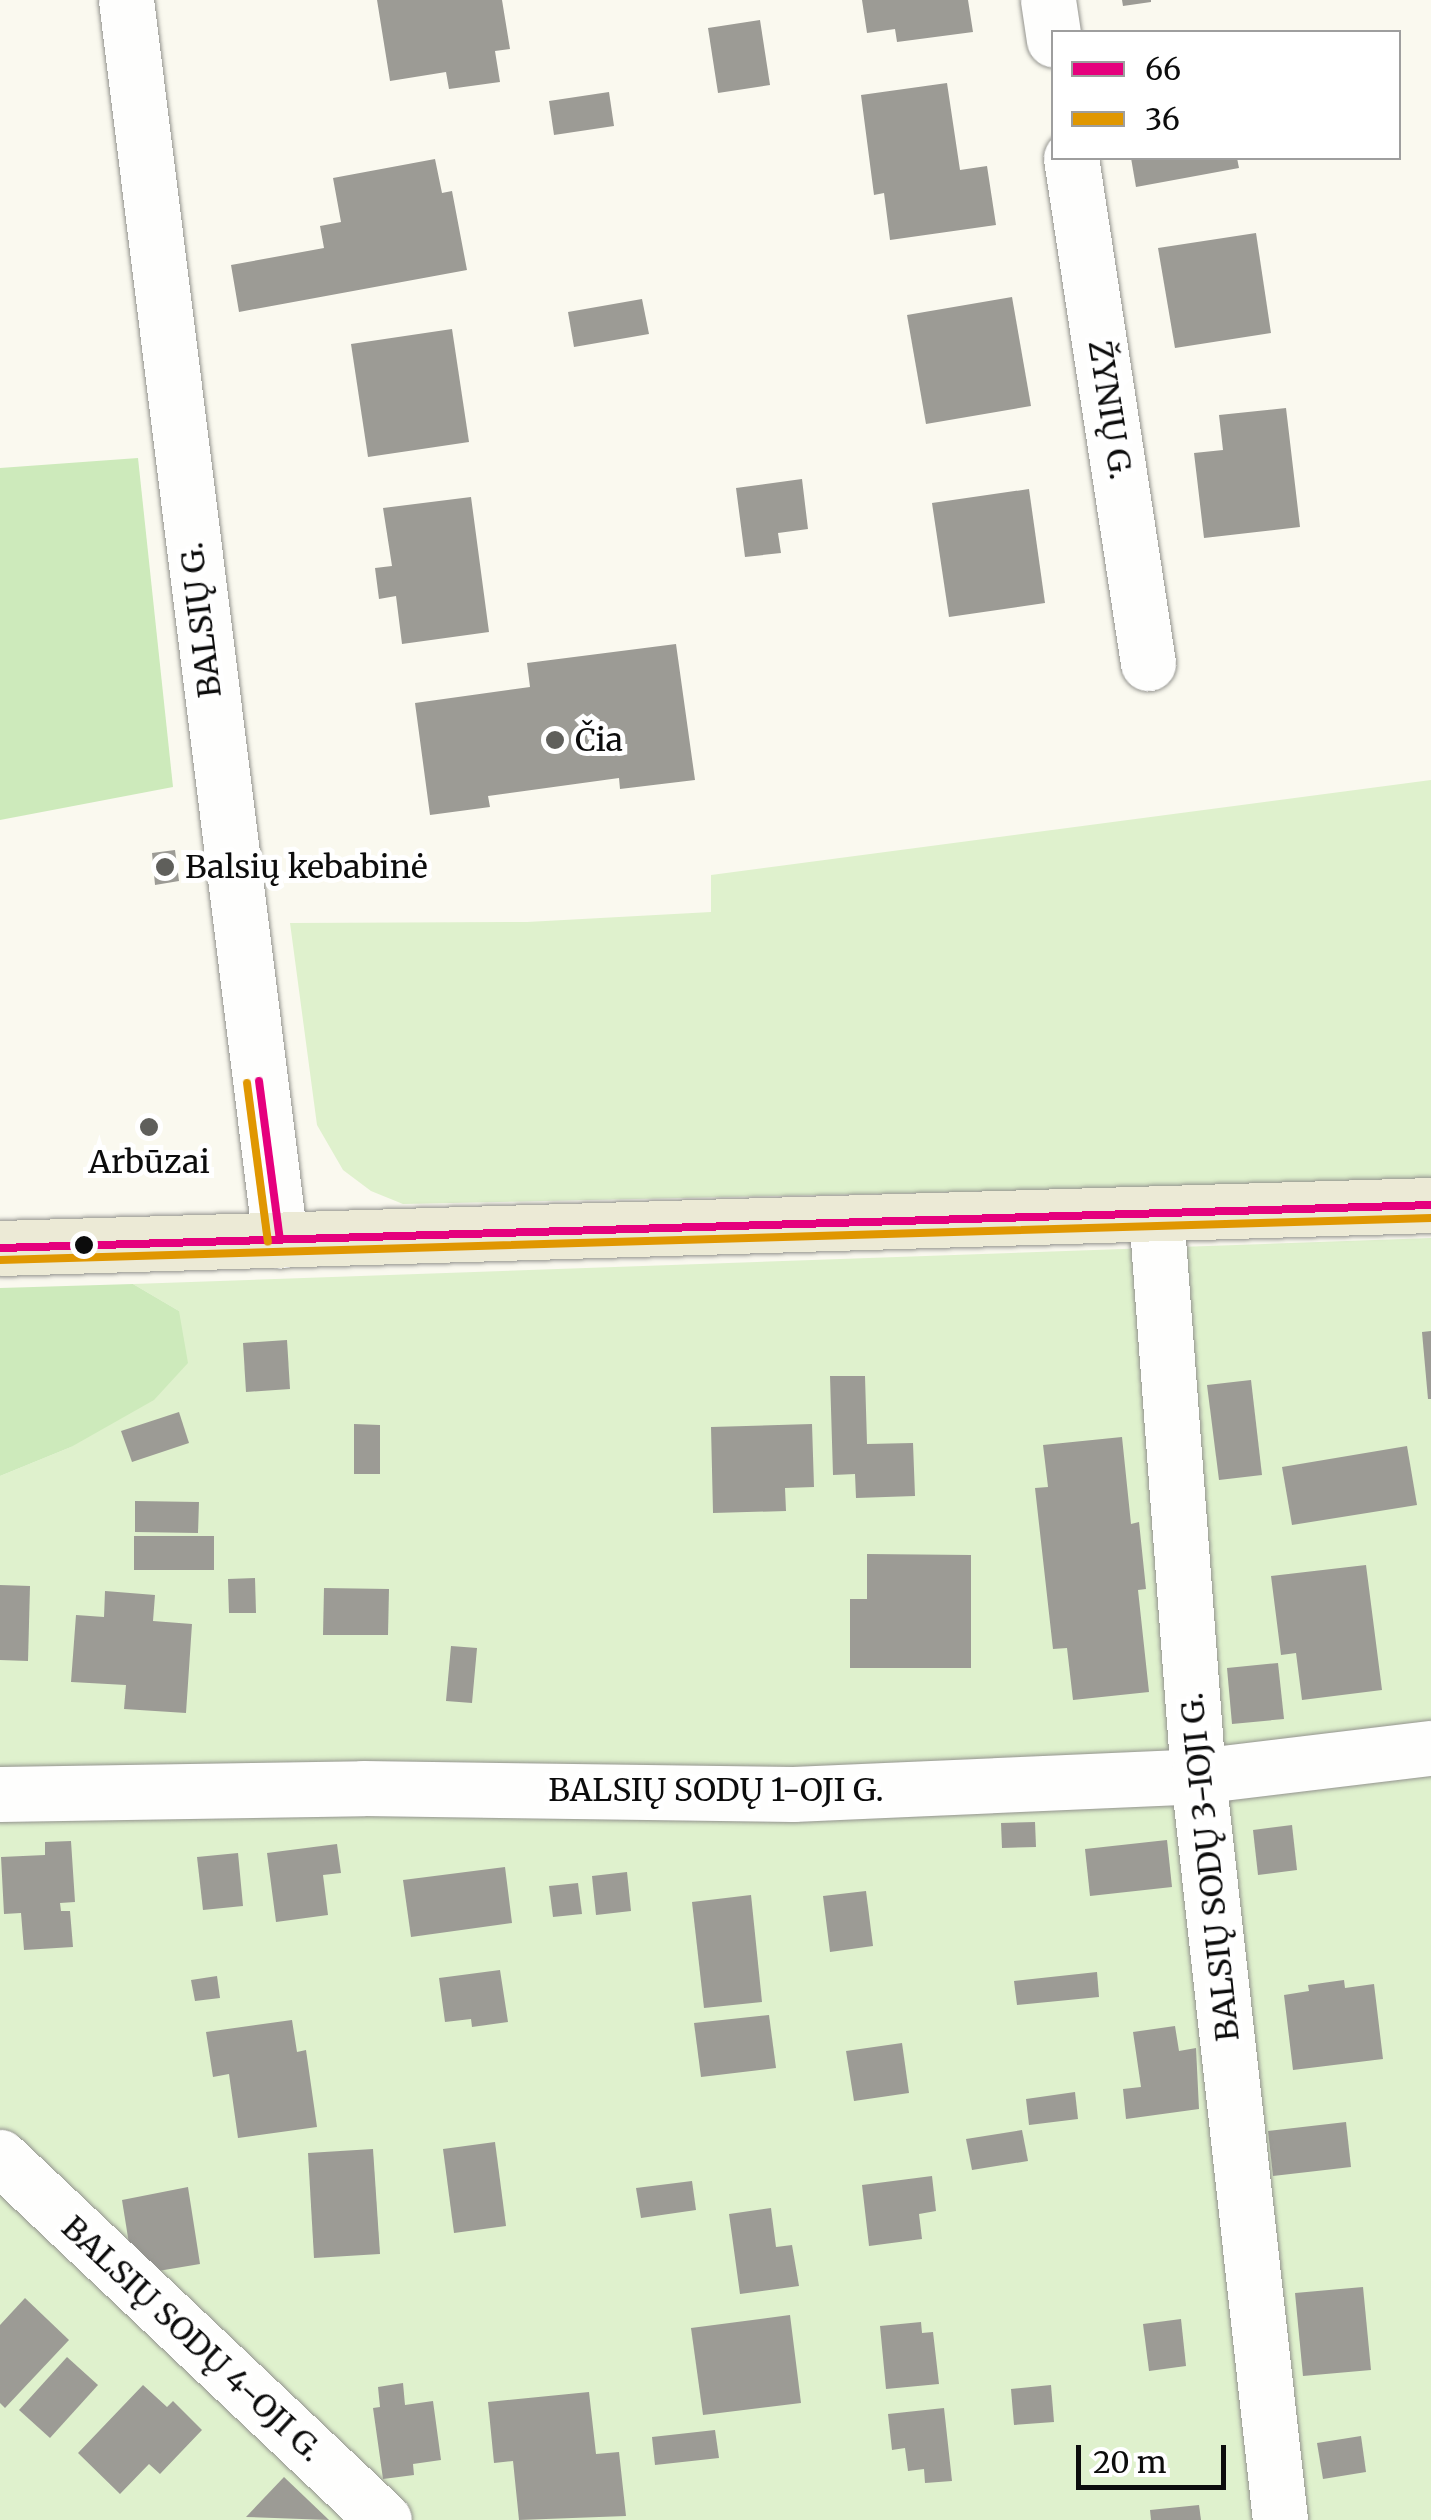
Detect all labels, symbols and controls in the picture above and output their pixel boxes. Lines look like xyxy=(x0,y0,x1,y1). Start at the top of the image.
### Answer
legend xyxy=(1051,30,1401,160)
text: 66 xyxy=(1145,50,1181,88)
text: 36 xyxy=(1145,100,1180,138)
street label: ŽYNIŲ G. xyxy=(1080,338,1140,482)
street label: BALSIŲ G. xyxy=(172,540,230,700)
place label: Čia xyxy=(575,721,623,759)
marker: Čia xyxy=(544,729,566,751)
place label: Balsių kebabinė xyxy=(185,848,428,886)
marker: Balsių kebabinė xyxy=(154,856,176,878)
marker: Arbūzai xyxy=(138,1116,160,1138)
place label: Arbūzai xyxy=(88,1143,210,1181)
unlabelled marker xyxy=(74,1235,94,1255)
street label: BALSIŲ SODŲ 3-IOJI G. xyxy=(1173,1691,1247,2043)
street label: BALSIŲ SODŲ 1-OJI G. xyxy=(548,1771,884,1809)
street label: BALSIŲ SODŲ 4-OJI G. xyxy=(54,2208,330,2470)
scale bar xyxy=(1081,2425,1231,2487)
text: 20 m xyxy=(1093,2443,1166,2481)

